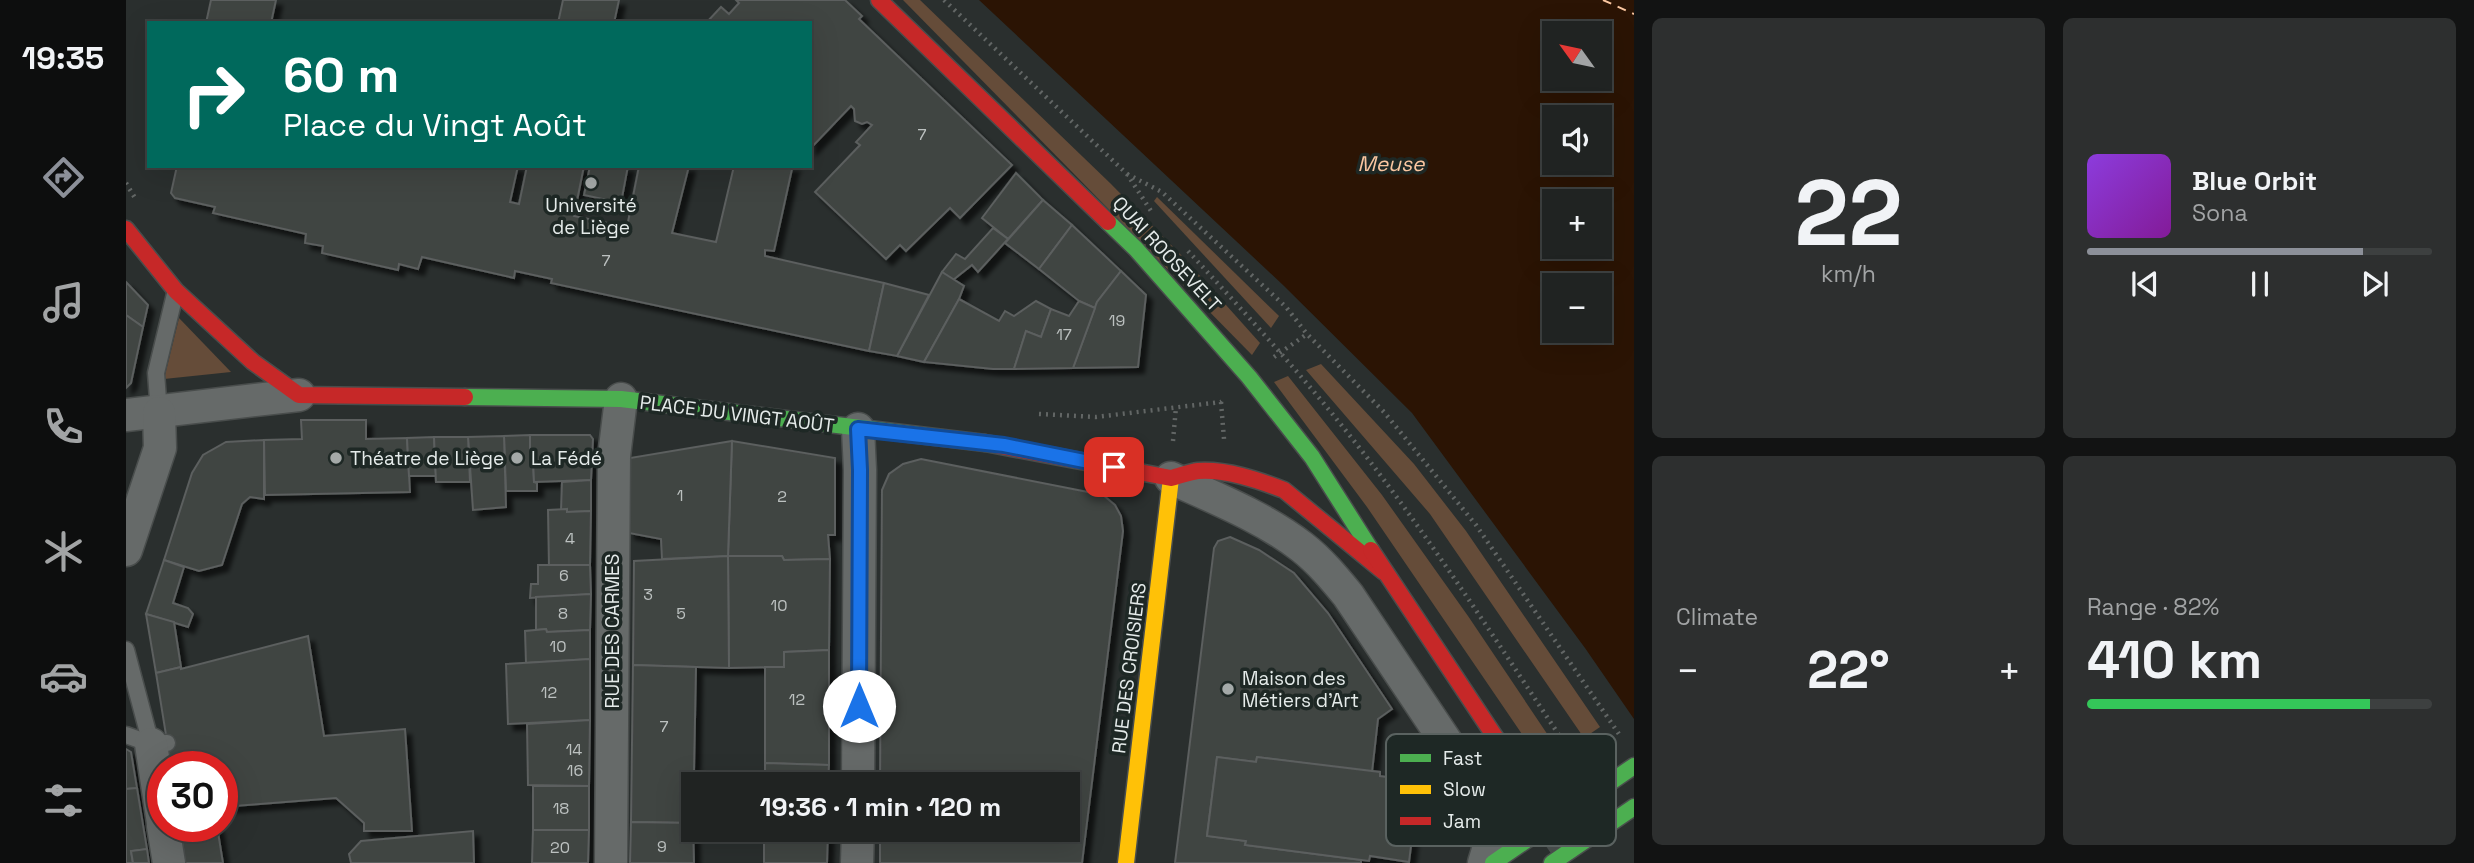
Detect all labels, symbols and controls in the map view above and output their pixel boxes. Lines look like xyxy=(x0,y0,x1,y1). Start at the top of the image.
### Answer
north arrow xyxy=(1542,21,1612,91)
map controls xyxy=(1542,21,1612,343)
text: 19:35 xyxy=(22,38,104,78)
text: 60 m xyxy=(283,44,399,106)
icon: right xyxy=(168,49,259,140)
text: Place du Vingt Août xyxy=(283,105,587,145)
button: sound xyxy=(1542,105,1612,175)
house number: 7 xyxy=(917,124,927,145)
water label: Meuse xyxy=(1358,150,1426,177)
icon: directions xyxy=(39,153,88,202)
text: 22 xyxy=(1794,155,1903,272)
text: Blue Orbit xyxy=(2192,164,2317,198)
marker: Université de Liège xyxy=(583,175,599,191)
button: + xyxy=(1542,189,1612,259)
street label: QUAI ROOSEVELT xyxy=(1107,191,1227,317)
place label: Université de Liège xyxy=(545,193,637,240)
text: Sona xyxy=(2192,198,2248,228)
house number: 7 xyxy=(601,250,611,271)
text: km/h xyxy=(1821,259,1876,289)
icon: previous xyxy=(2126,265,2164,303)
icon: pause xyxy=(2241,265,2279,303)
icon: next xyxy=(2356,265,2394,303)
button: − xyxy=(1542,273,1612,343)
icon: music xyxy=(39,278,88,327)
house number: 19 xyxy=(1109,310,1125,331)
house number: 17 xyxy=(1056,324,1072,345)
street label: PLACE DU VINGT AOÛT xyxy=(638,390,836,438)
icon: phone xyxy=(39,402,88,451)
pin xyxy=(1084,437,1144,497)
place label: Théatre de Liège xyxy=(350,446,504,471)
place label: La Fédé xyxy=(531,446,602,471)
icon: arrive xyxy=(1095,448,1133,486)
marker: Théatre de Liège xyxy=(328,450,344,466)
marker: La Fédé xyxy=(509,450,525,466)
house number: 1 xyxy=(677,485,683,506)
house number: 2 xyxy=(777,486,787,507)
icon: climate xyxy=(39,527,88,576)
house number: 4 xyxy=(565,528,575,549)
street label: RUE DES CARMES xyxy=(600,554,625,708)
house number: 6 xyxy=(559,565,569,586)
street label: RUE DES CROISIERS xyxy=(1106,581,1152,755)
house number: 3 xyxy=(643,584,653,605)
text: Range · 82% xyxy=(2087,592,2219,622)
house number: 10 xyxy=(771,595,787,616)
text: Climate xyxy=(1676,602,1758,632)
house number: 8 xyxy=(558,603,568,624)
house number: 5 xyxy=(676,603,686,624)
text: 410 km xyxy=(2087,627,2262,693)
house number: 10 xyxy=(550,636,566,657)
text: 22° xyxy=(1807,637,1890,703)
text: − xyxy=(1676,647,1700,695)
text: + xyxy=(1997,647,2021,695)
icon: car xyxy=(39,652,88,701)
place label: Maison des Métiers d'Art xyxy=(1242,666,1359,713)
position arrow xyxy=(822,669,896,743)
marker: Maison des Métiers d'Art xyxy=(1220,681,1236,697)
house number: 12 xyxy=(541,682,557,703)
house number: 12 xyxy=(789,689,805,710)
house number: 7 xyxy=(659,716,669,737)
legend xyxy=(1386,734,1616,846)
house number: 14 xyxy=(566,739,582,760)
text: Fast xyxy=(1443,746,1483,771)
speed limit sign: 30 xyxy=(147,751,238,842)
house number: 16 xyxy=(567,760,583,781)
icon: filters xyxy=(39,776,88,825)
text: Slow xyxy=(1443,777,1486,802)
text: 19:36 · 1 min · 120 m xyxy=(760,790,1001,824)
house number: 18 xyxy=(553,798,569,819)
text: Jam xyxy=(1443,809,1481,834)
house number: 9 xyxy=(657,836,667,857)
house number: 20 xyxy=(550,837,570,858)

